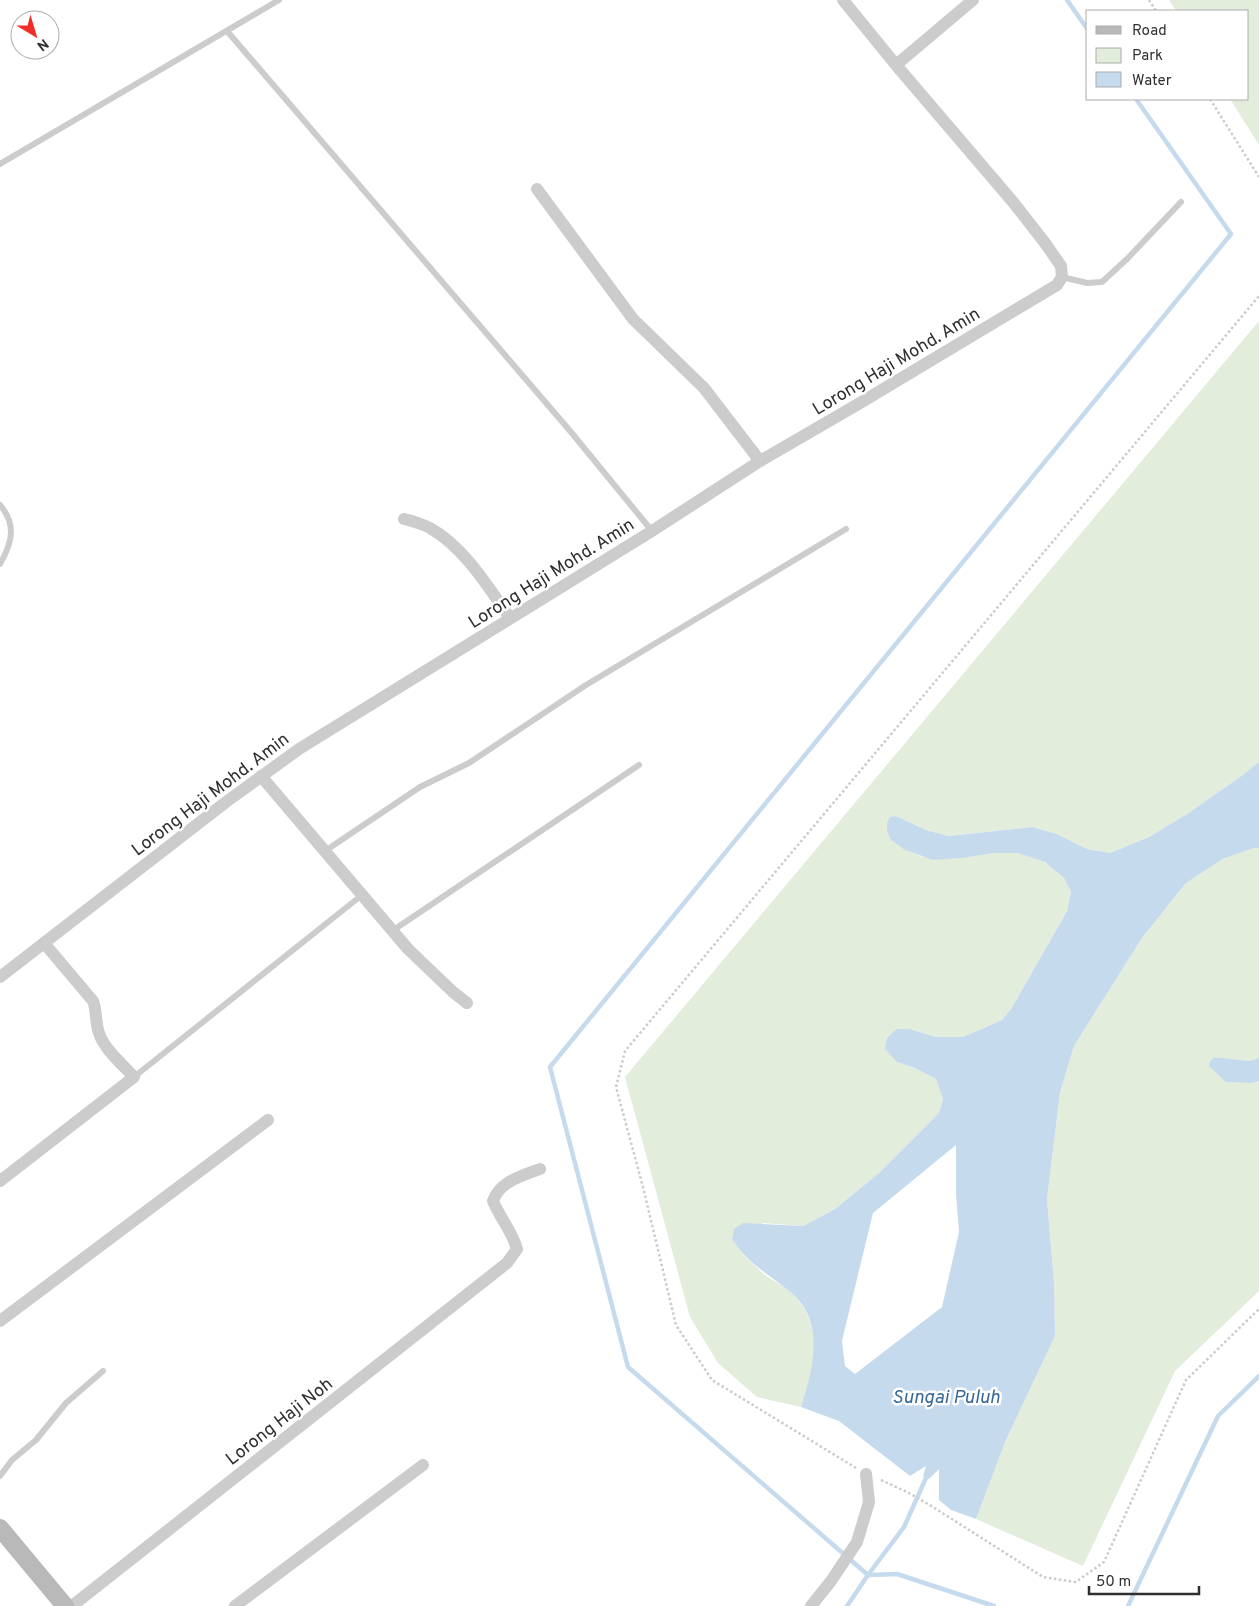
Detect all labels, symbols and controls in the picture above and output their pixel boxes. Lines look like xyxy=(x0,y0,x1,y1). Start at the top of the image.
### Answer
north arrow xyxy=(10,10,60,60)
legend xyxy=(1086,10,1249,100)
text: Road xyxy=(1132,22,1167,41)
text: N xyxy=(33,34,51,54)
text: Park xyxy=(1132,47,1163,66)
text: Water xyxy=(1132,72,1172,91)
street label: Lorong Haji Mohd. Amin xyxy=(809,303,985,421)
street label: Lorong Haji Mohd. Amin xyxy=(464,514,639,635)
street label: Lorong Haji Mohd. Amin xyxy=(127,728,294,862)
street label: Lorong Haji Noh xyxy=(222,1373,338,1471)
water label: Sungai Puluh xyxy=(892,1386,1001,1410)
scale bar xyxy=(1089,1564,1199,1596)
text: 50 m xyxy=(1096,1573,1131,1592)

